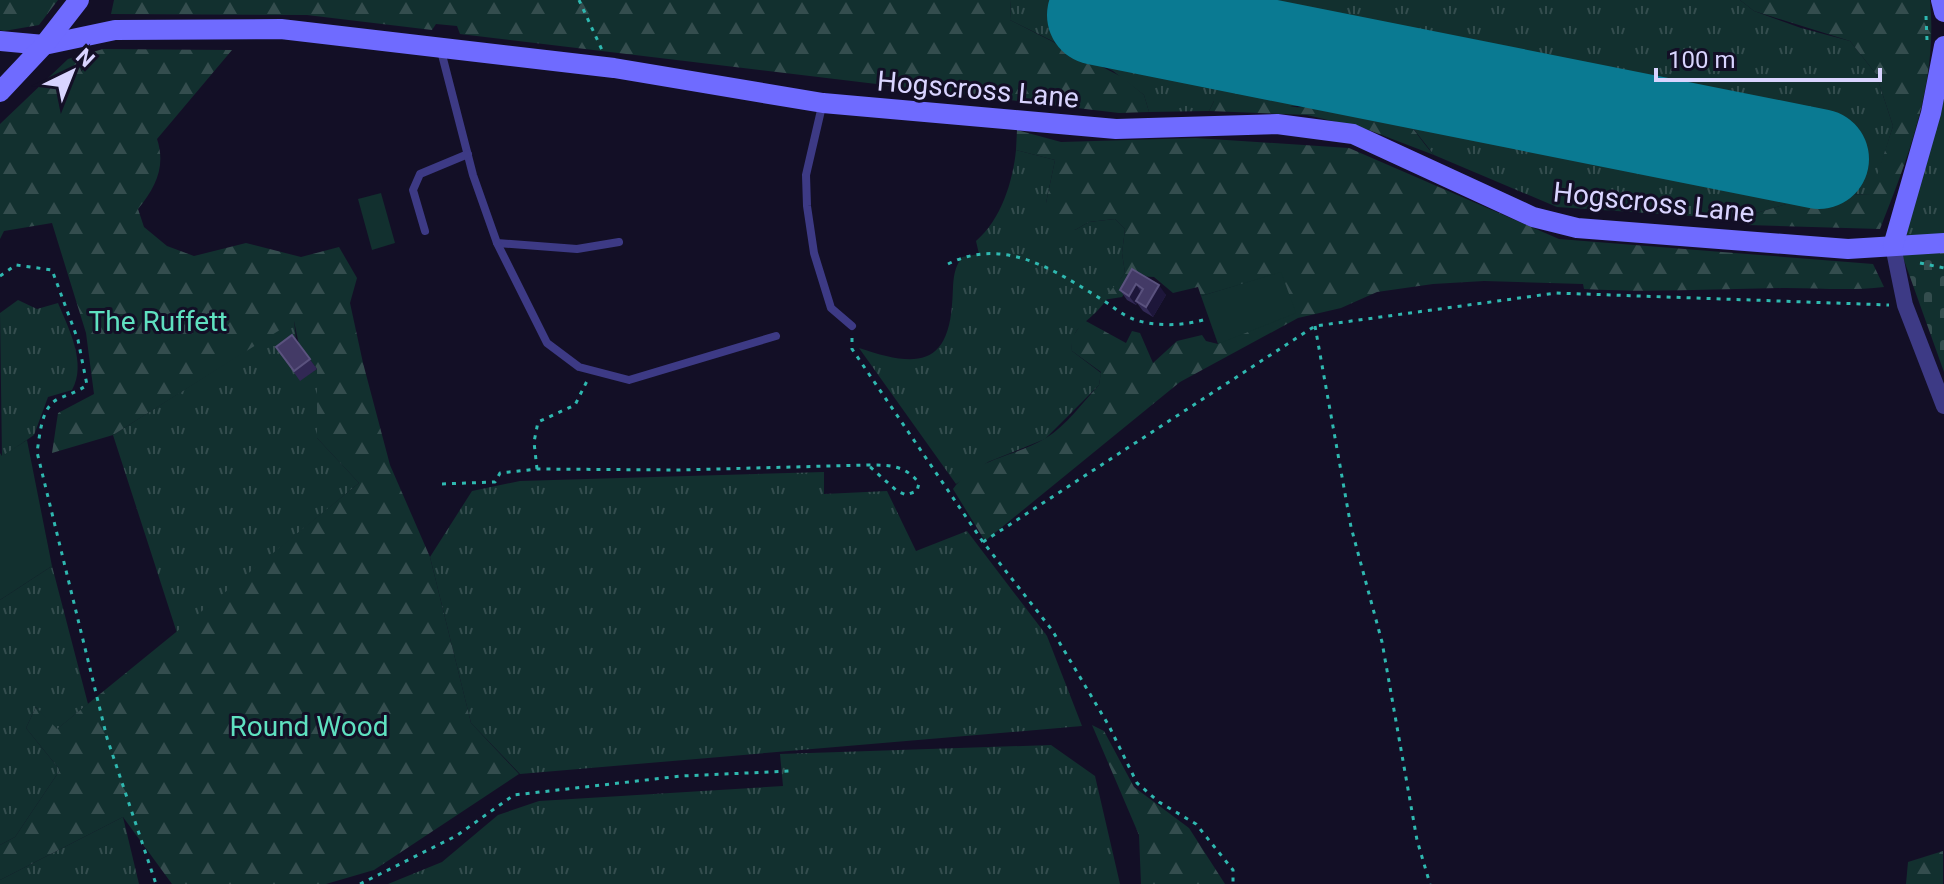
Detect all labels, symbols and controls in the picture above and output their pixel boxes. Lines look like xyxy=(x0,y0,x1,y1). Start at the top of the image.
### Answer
north arrow xyxy=(32,32,112,112)
scale bar xyxy=(1656,32,1880,82)
text: N xyxy=(71,43,100,72)
text: 100 m xyxy=(1668,46,1735,74)
street label: Hogscross Lane xyxy=(876,64,1080,115)
street label: Hogscross Lane xyxy=(1552,176,1756,229)
park label: The Ruffett xyxy=(89,305,227,338)
park label: Round Wood xyxy=(229,710,389,743)

